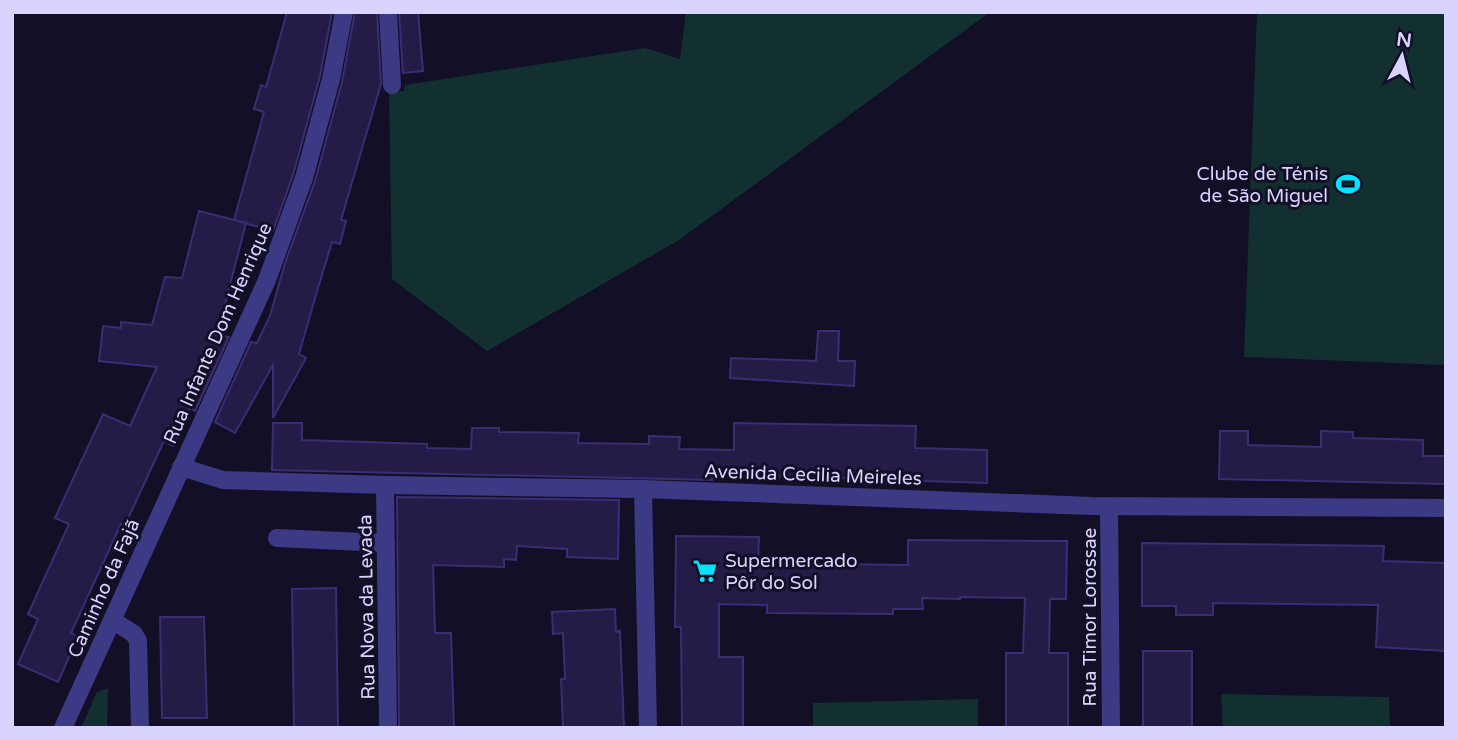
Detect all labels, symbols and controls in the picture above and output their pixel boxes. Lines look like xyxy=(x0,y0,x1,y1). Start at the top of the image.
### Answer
north arrow xyxy=(1367,21,1437,91)
text: N xyxy=(1395,28,1413,52)
place label: Clube de Ténis de São Miguel xyxy=(1197,163,1328,207)
sports icon: Clube de Ténis de São Miguel xyxy=(1334,170,1362,198)
street label: Rua Infante Dom Henrique xyxy=(159,219,277,447)
street label: Avenida Cecilia Meireles xyxy=(704,460,922,490)
street label: Rua Nova da Levada xyxy=(354,514,380,700)
street label: Caminho da Fajã xyxy=(63,516,144,661)
street label: Rua Timor Lorossae xyxy=(1079,528,1101,706)
place label: Supermercado Pôr do Sol xyxy=(725,550,858,594)
supermarket icon: Supermercado Pôr do Sol xyxy=(691,557,719,585)

